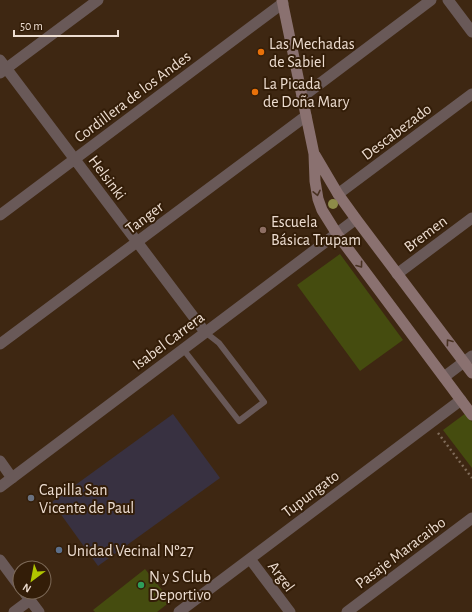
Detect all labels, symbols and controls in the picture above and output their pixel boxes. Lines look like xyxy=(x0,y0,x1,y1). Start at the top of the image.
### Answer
scale bar xyxy=(14,12,118,38)
text: 50 m xyxy=(20,20,43,32)
place label: Las Mechadas de Sabiel xyxy=(269,36,355,70)
marker: Las Mechadas de Sabiel xyxy=(256,47,266,57)
street label: Cordillera de los Andes xyxy=(72,48,194,146)
place label: La Picada de Doña Mary xyxy=(263,76,350,111)
marker: La Picada de Doña Mary xyxy=(250,87,260,97)
street label: Descabezado xyxy=(359,100,435,163)
street label: Helsinki xyxy=(85,152,129,203)
one-way arrow xyxy=(313,190,321,196)
street label: Tanger xyxy=(123,198,167,237)
street label: Bremen xyxy=(401,213,450,255)
place label: Escuela Básica Trupam xyxy=(271,214,361,248)
marker: Escuela Básica Trupam xyxy=(258,225,268,235)
one-way arrow xyxy=(355,261,363,268)
street label: Isabel Carrera xyxy=(130,309,207,373)
one-way arrow xyxy=(446,339,453,346)
street label: Tupungato xyxy=(279,467,342,520)
place label: Capilla San Vicente de Paul xyxy=(39,482,134,516)
marker: Capilla San Vicente de Paul xyxy=(26,493,36,503)
street label: Pasaje Maracaibo xyxy=(353,514,449,593)
place label: Unidad Vecinal Nº27 xyxy=(67,543,194,559)
marker: Unidad Vecinal Nº27 xyxy=(54,545,64,555)
street label: Argel xyxy=(265,558,298,595)
north arrow xyxy=(12,560,52,600)
place label: N y S Club Deportivo xyxy=(149,569,211,603)
marker: N y S Club Deportivo xyxy=(136,580,146,590)
text: N xyxy=(21,581,33,595)

